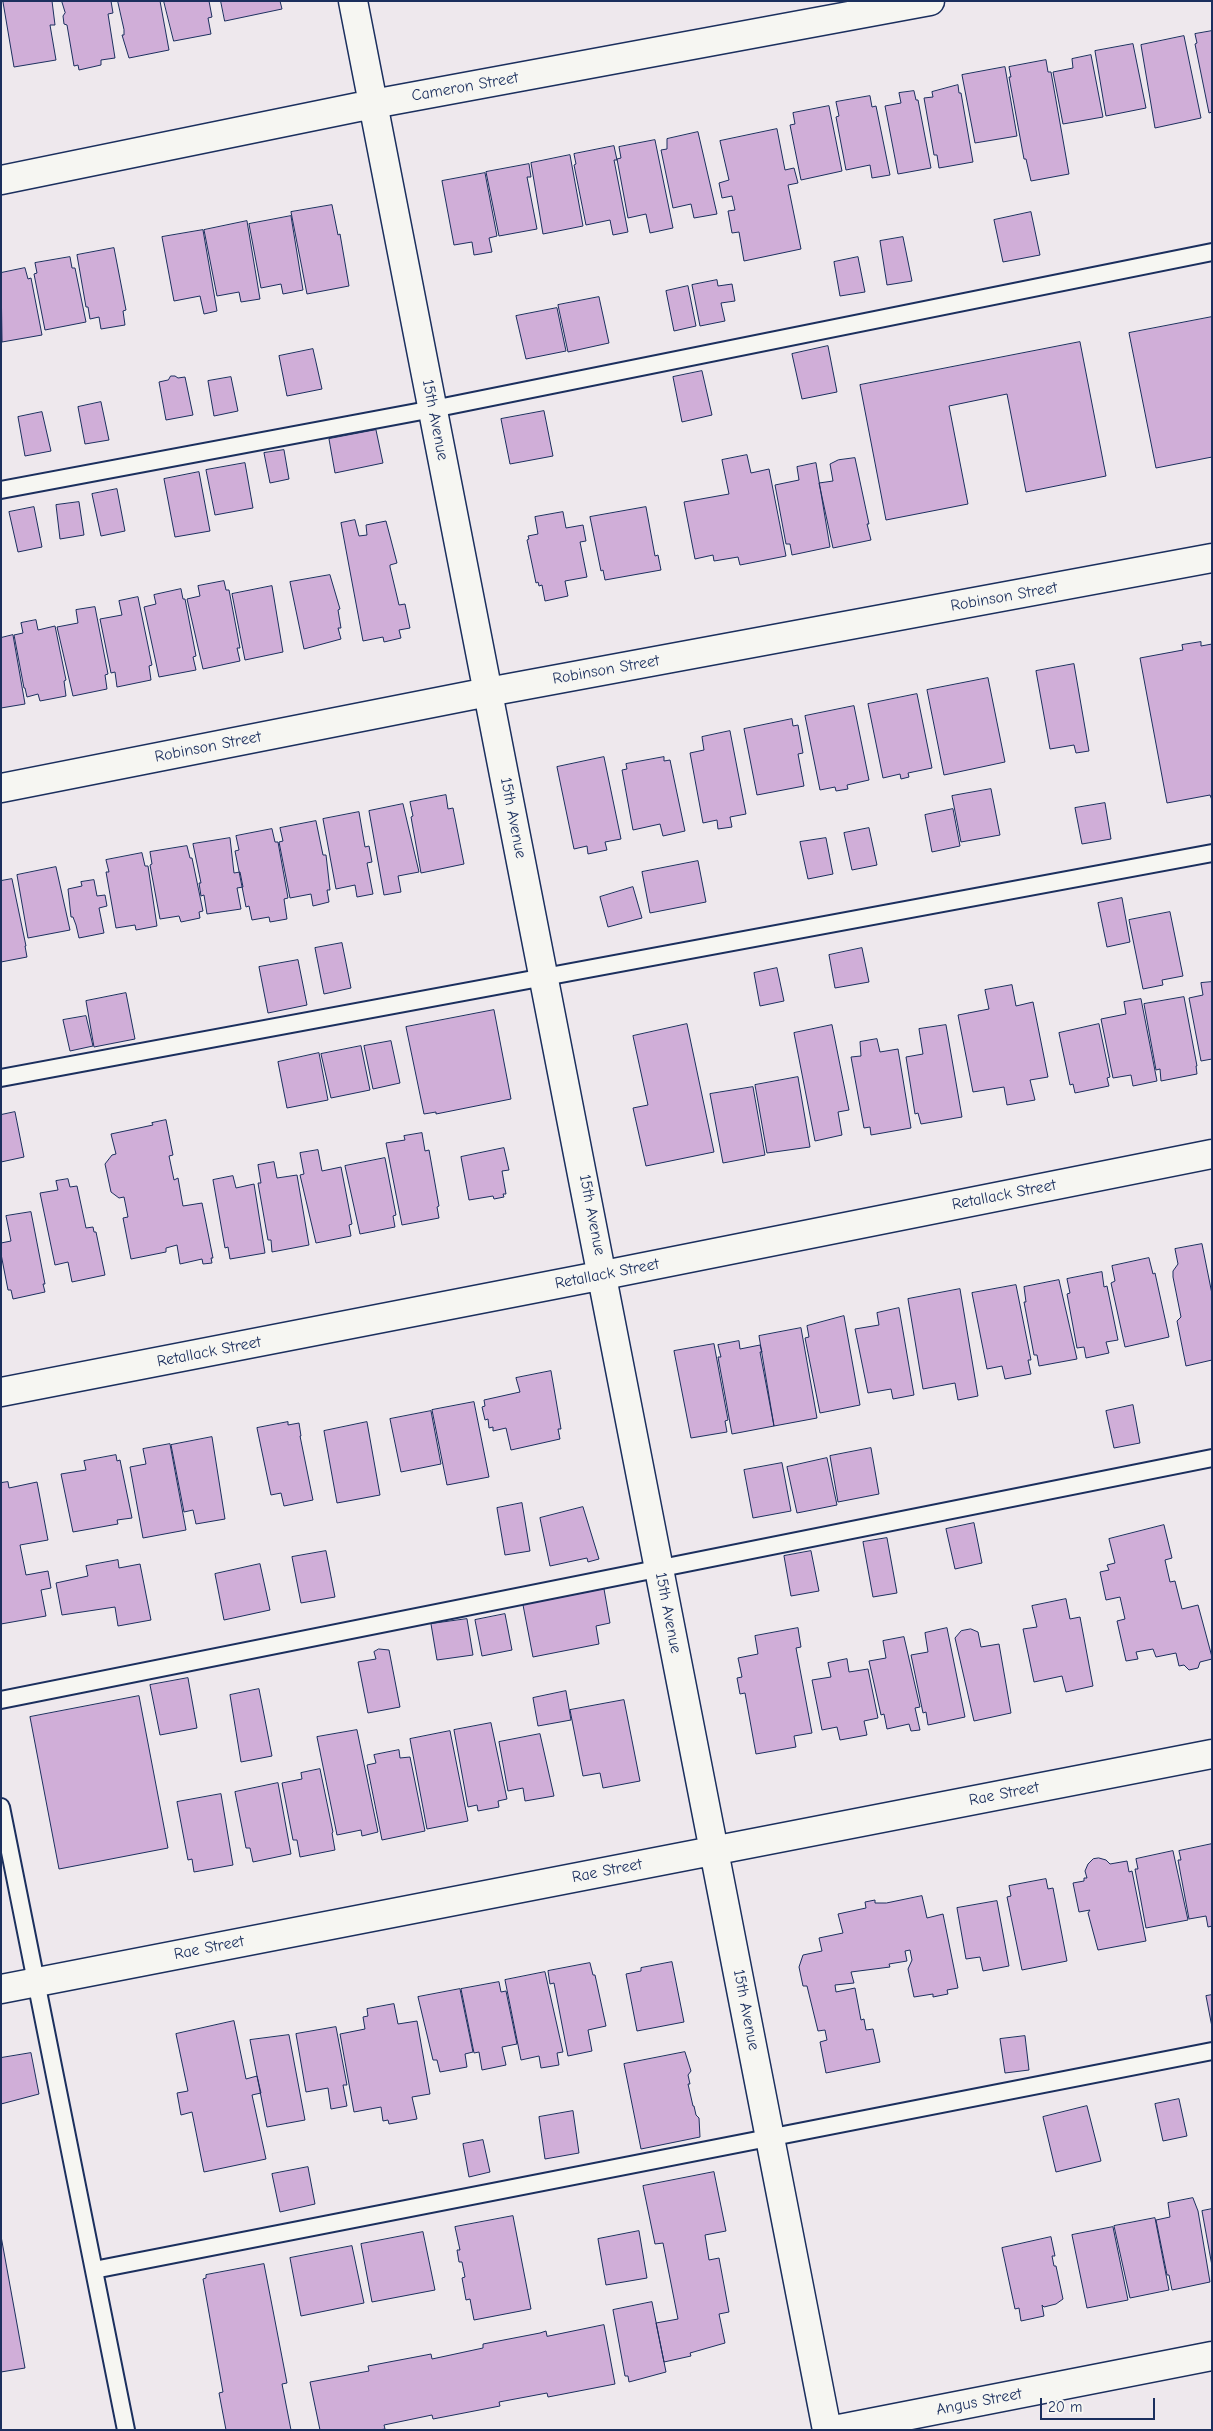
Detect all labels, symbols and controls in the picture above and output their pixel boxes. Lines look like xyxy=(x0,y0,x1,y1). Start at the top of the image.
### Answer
street label: Cameron Street xyxy=(410,68,520,106)
street label: 15th Avenue xyxy=(418,378,452,462)
street label: Robinson Street xyxy=(949,578,1059,616)
street label: Robinson Street xyxy=(551,651,661,689)
street label: Robinson Street xyxy=(153,727,263,767)
street label: 15th Avenue xyxy=(496,776,530,860)
street label: 15th Avenue xyxy=(575,1173,609,1257)
street label: Retallack Street xyxy=(950,1175,1058,1215)
street label: Retallack Street xyxy=(553,1254,661,1294)
street label: Retallack Street xyxy=(155,1332,263,1372)
street label: 15th Avenue xyxy=(651,1571,685,1655)
street label: Rae Street xyxy=(967,1778,1041,1810)
street label: Rae Street xyxy=(570,1855,644,1887)
street label: Rae Street xyxy=(172,1932,246,1964)
street label: 15th Avenue xyxy=(729,1968,763,2052)
street label: Angus Street xyxy=(935,2384,1023,2420)
scale bar xyxy=(1043,2388,1158,2420)
text: 20 m xyxy=(1048,2398,1082,2416)

